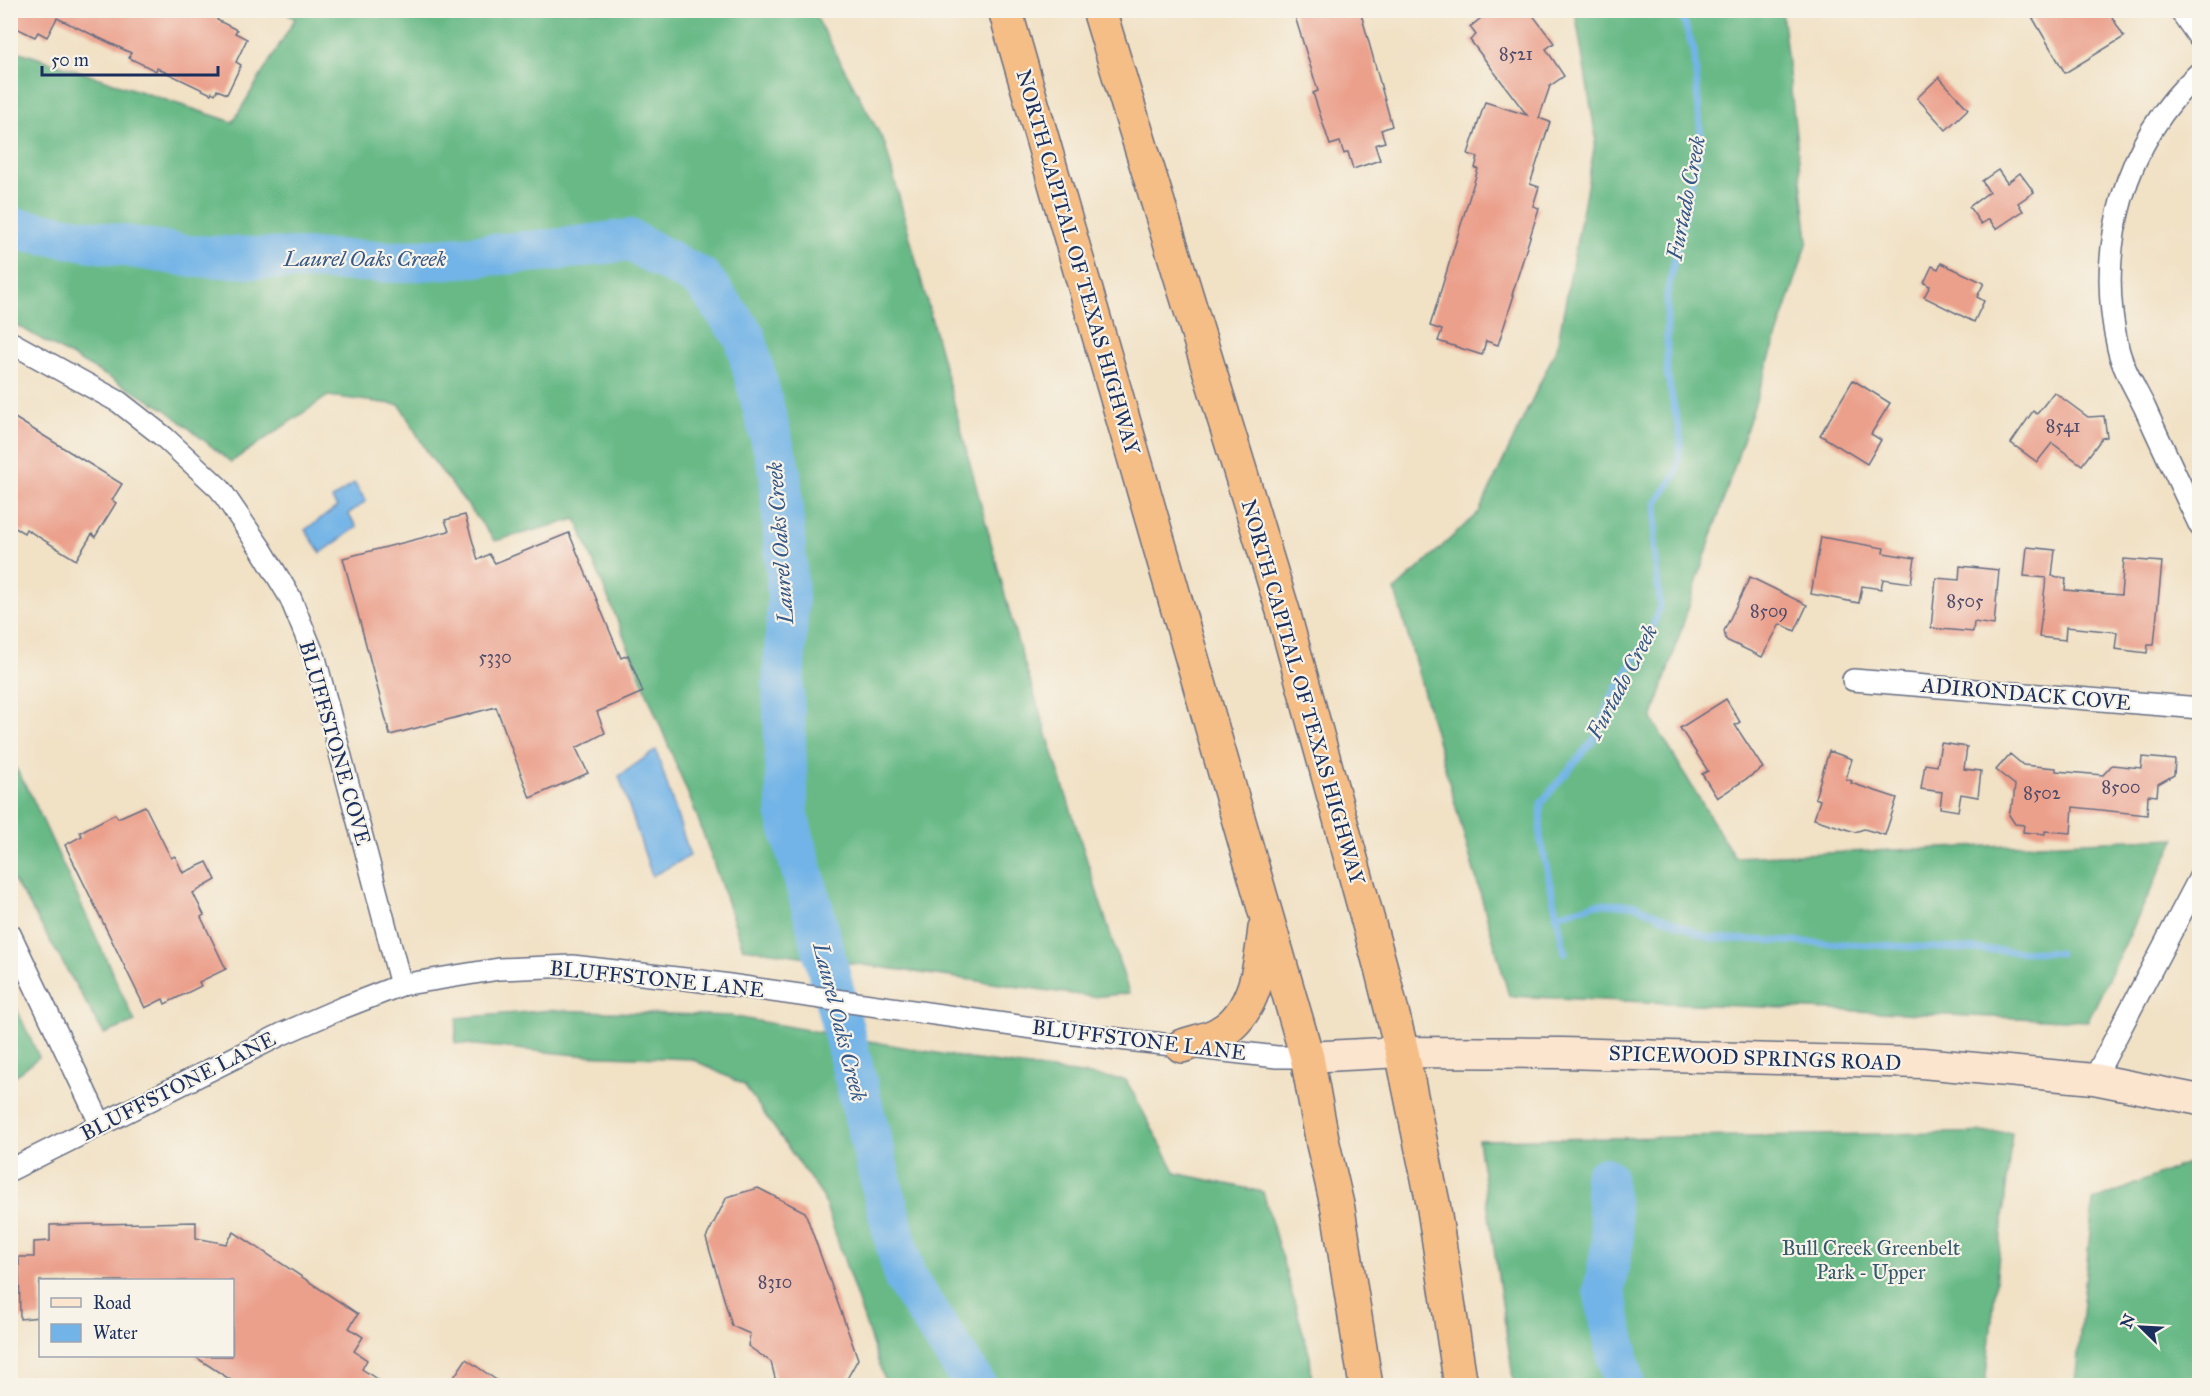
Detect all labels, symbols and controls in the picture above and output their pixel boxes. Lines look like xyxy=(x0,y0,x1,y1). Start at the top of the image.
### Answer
scale bar xyxy=(42,39,218,77)
house number: 8521 xyxy=(1499,43,1533,65)
text: 50 m xyxy=(51,49,89,71)
street label: NORTH CAPITAL OF TEXAS HIGHWAY xyxy=(1010,66,1146,458)
water label: Furtado Creek xyxy=(1661,133,1711,263)
water label: Laurel Oaks Creek xyxy=(283,245,447,272)
house number: 8541 xyxy=(2046,415,2080,437)
water label: Laurel Oaks Creek xyxy=(761,461,799,626)
street label: NORTH CAPITAL OF TEXAS HIGHWAY xyxy=(1235,496,1371,888)
house number: 8505 xyxy=(1947,590,1984,612)
house number: 8509 xyxy=(1750,600,1788,622)
water label: Furtado Creek xyxy=(1580,620,1664,745)
street label: BLUFFSTONE COVE xyxy=(293,638,377,848)
house number: 5330 xyxy=(478,646,512,668)
street label: ADIRONDACK COVE xyxy=(1919,672,2132,716)
house number: 8500 xyxy=(2102,776,2140,798)
house number: 8502 xyxy=(2023,782,2061,804)
water label: Laurel Oaks Creek xyxy=(807,939,873,1104)
street label: BLUFFSTONE LANE xyxy=(548,955,766,1003)
street label: BLUFFSTONE LANE xyxy=(1030,1014,1248,1066)
street label: BLUFFSTONE LANE xyxy=(76,1025,280,1147)
street label: SPICEWOOD SPRINGS ROAD xyxy=(1608,1040,1902,1076)
park label: Bull Creek Greenbelt Park - Upper xyxy=(1782,1235,1961,1285)
house number: 8310 xyxy=(758,1271,792,1293)
legend xyxy=(39,1279,234,1357)
text: Road xyxy=(93,1292,131,1314)
north arrow xyxy=(2111,1297,2171,1357)
text: N xyxy=(2116,1311,2139,1331)
text: Water xyxy=(93,1322,138,1344)

